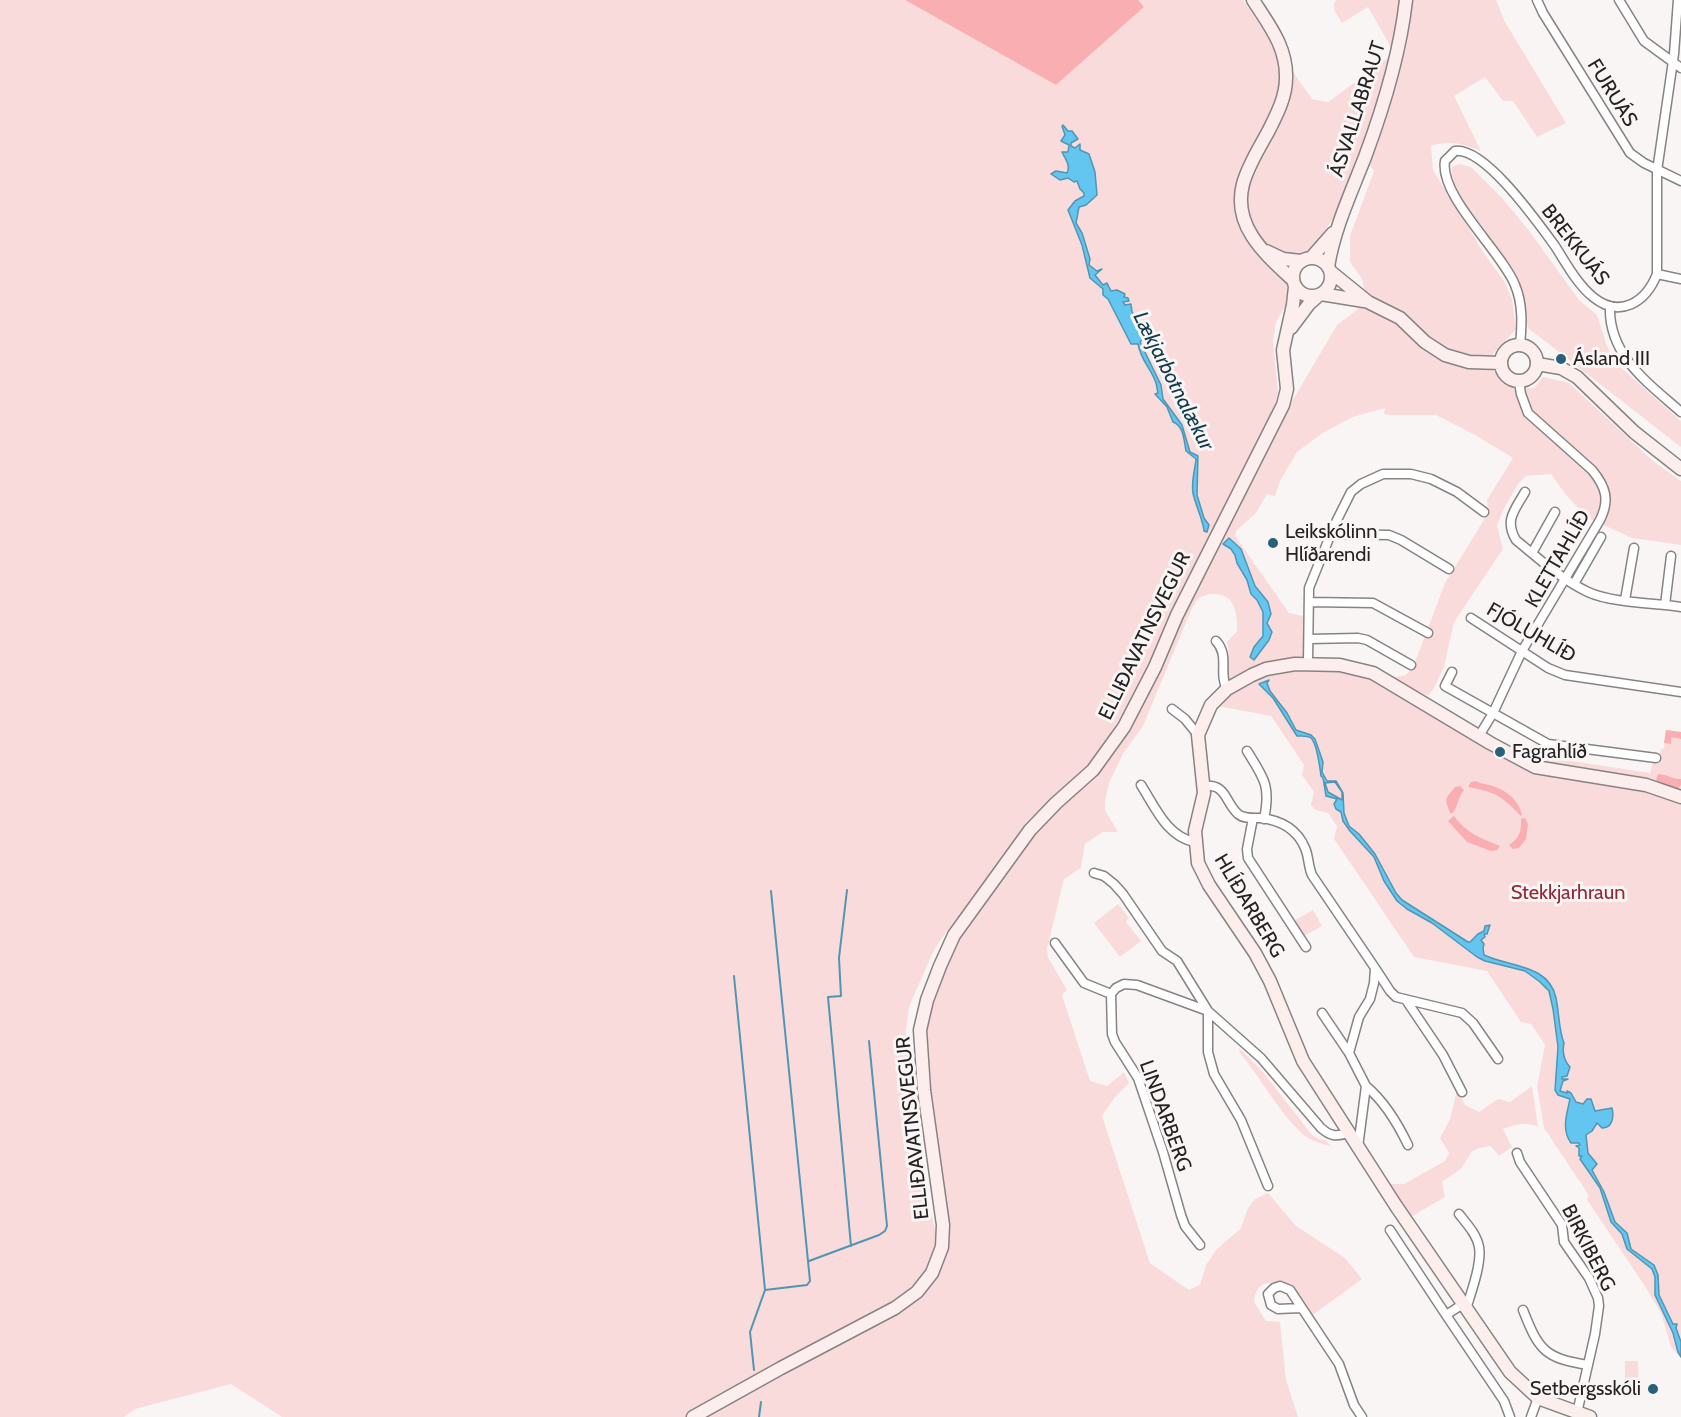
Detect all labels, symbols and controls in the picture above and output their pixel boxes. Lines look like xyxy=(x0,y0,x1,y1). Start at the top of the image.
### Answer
street label: ÁSVALLABRAUT xyxy=(1325,38,1391,180)
street label: FURUÁS xyxy=(1582,55,1642,131)
street label: BREKKUÁS xyxy=(1536,200,1614,290)
water label: Lækjarbotnalækur xyxy=(1127,307,1219,455)
place label: Ásland III xyxy=(1573,347,1650,371)
marker: Ásland III xyxy=(1554,352,1568,366)
street label: KLETTAHLÍÐ xyxy=(1520,506,1596,612)
place label: Leikskólinn Hlíðarendi xyxy=(1285,520,1377,567)
marker: Leikskólinn Hlíðarendi xyxy=(1266,536,1280,550)
street label: ELLIÐAVATNSVEGUR xyxy=(1094,548,1196,724)
street label: FJÓLUHLÍÐ xyxy=(1482,598,1580,668)
place label: Fagrahlíð xyxy=(1512,740,1587,764)
marker: Fagrahlíð xyxy=(1493,745,1507,759)
street label: HLÍÐARBERG xyxy=(1209,850,1289,962)
park label: Stekkjarhraun xyxy=(1511,881,1625,905)
street label: ELLIÐAVATNSVEGUR xyxy=(891,1035,935,1221)
street label: LINDARBERG xyxy=(1134,1057,1196,1175)
street label: BIRKIBERG xyxy=(1556,1201,1620,1295)
place label: Setbergsskóli xyxy=(1530,1377,1641,1401)
marker: Setbergsskóli xyxy=(1646,1382,1660,1396)

